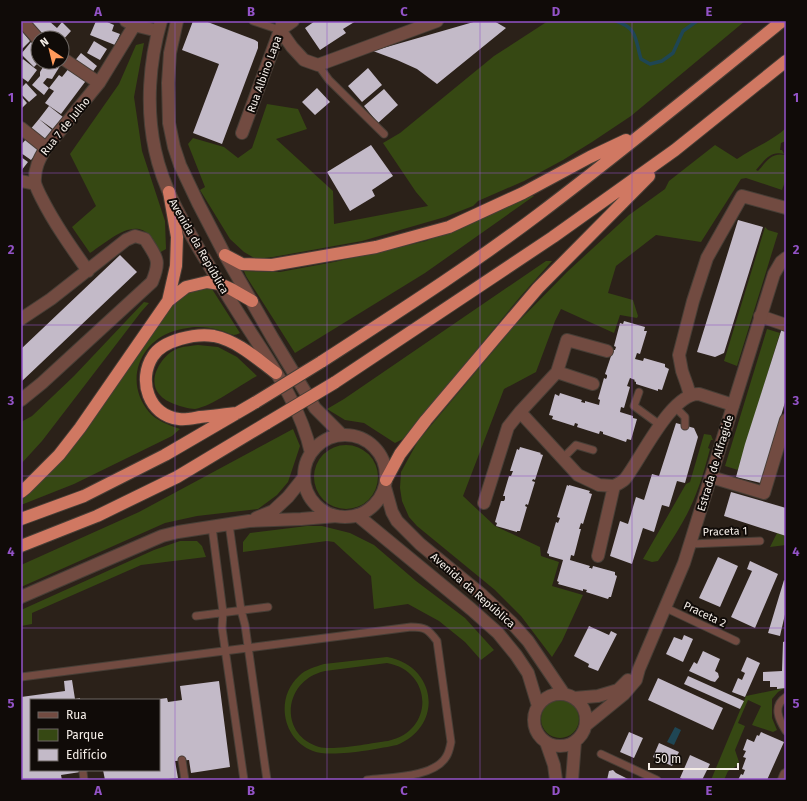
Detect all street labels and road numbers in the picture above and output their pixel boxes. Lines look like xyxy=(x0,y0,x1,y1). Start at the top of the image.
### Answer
street label: Rua Albino Lapa xyxy=(245,34,284,114)
street label: Rua 7 de Julho xyxy=(38,95,93,158)
street label: Avenida da República xyxy=(166,196,231,296)
street label: Estrada de Alfragide xyxy=(695,413,736,513)
street label: Praceta 1 xyxy=(702,524,748,539)
street label: Avenida da República xyxy=(428,550,518,631)
street label: Praceta 2 xyxy=(682,599,728,630)

